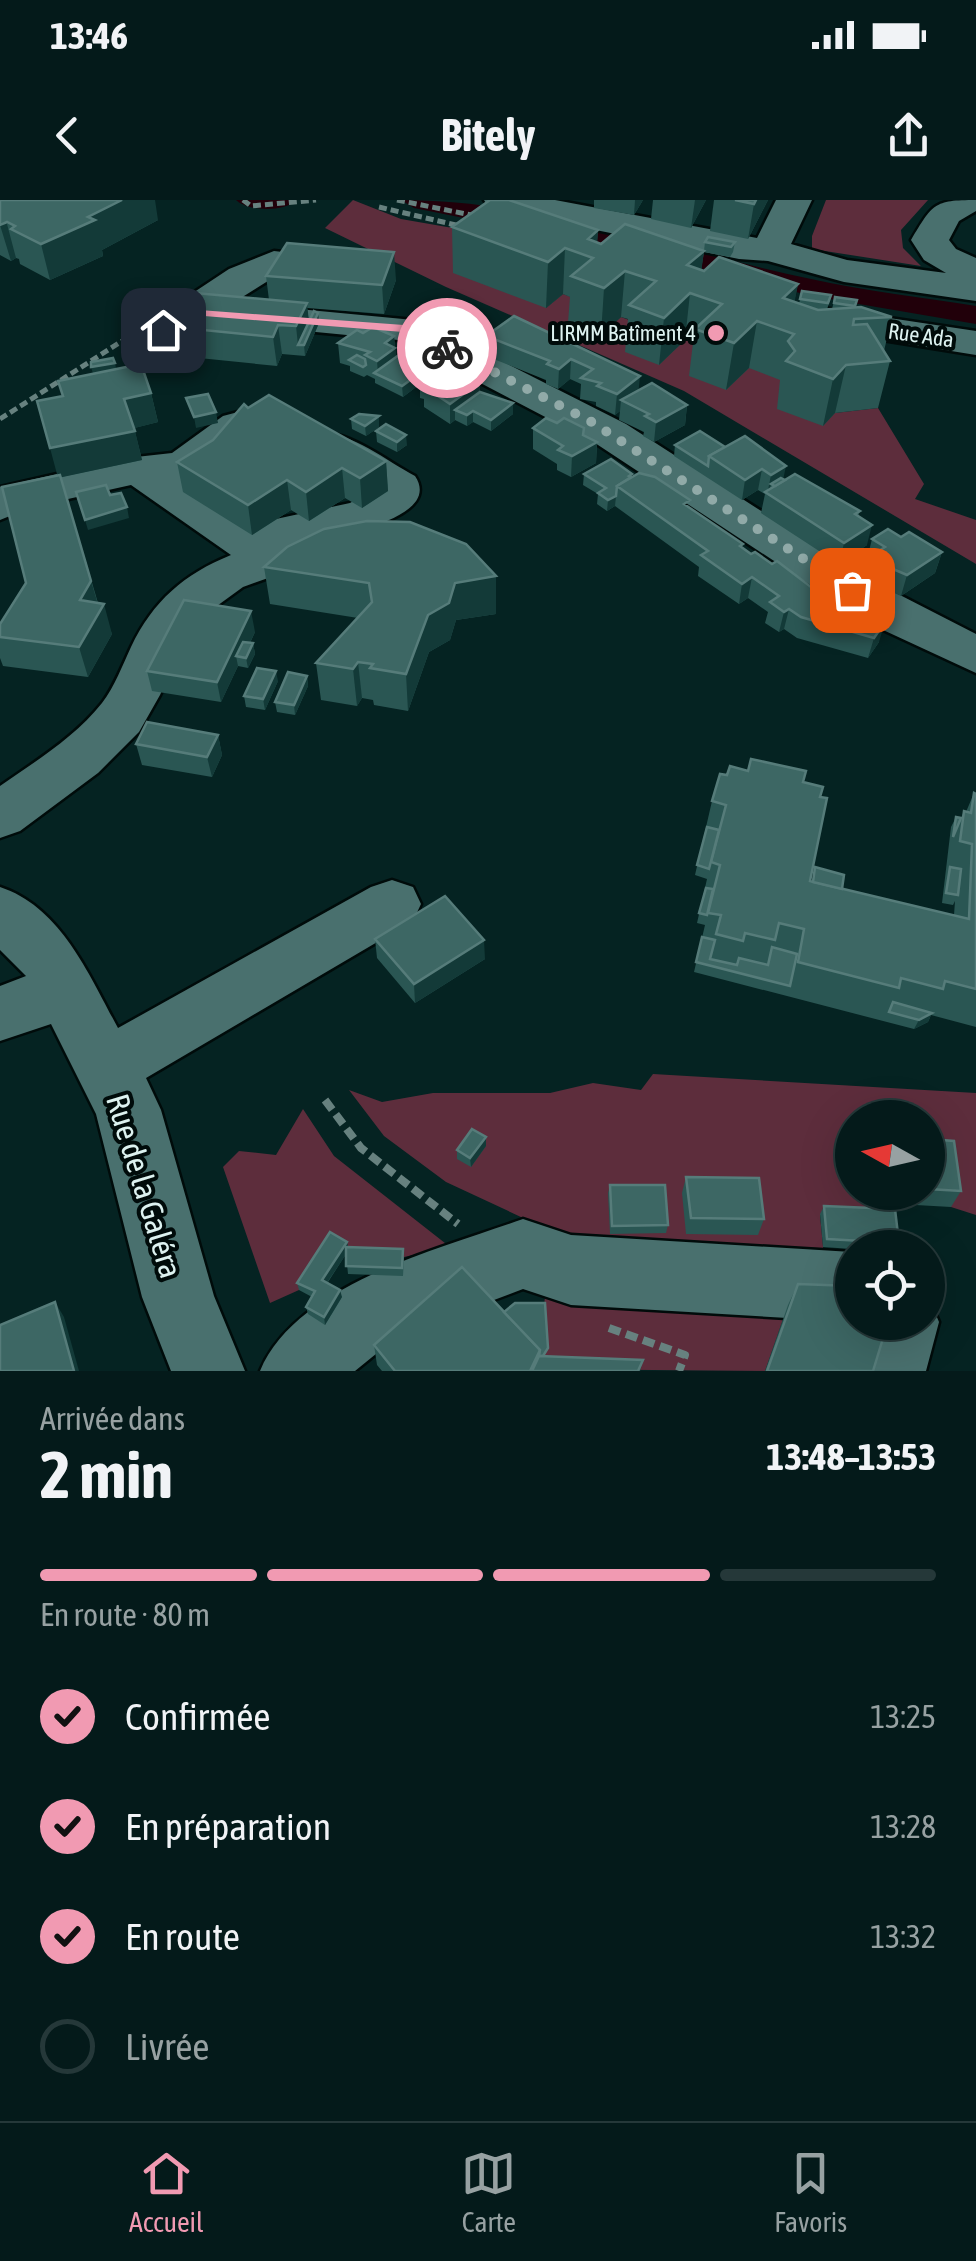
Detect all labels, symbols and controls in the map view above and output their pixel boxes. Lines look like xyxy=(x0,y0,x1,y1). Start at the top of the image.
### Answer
text: 13:46 xyxy=(50,14,128,57)
icon: back xyxy=(40,108,95,163)
icon: share xyxy=(881,108,936,163)
text: Bitely xyxy=(441,109,535,161)
pin xyxy=(121,288,206,373)
courier xyxy=(397,298,497,398)
icon: home xyxy=(136,303,191,358)
street label: Rue Ada xyxy=(886,318,956,352)
place label: LIRMM Batîment 4 xyxy=(550,320,696,346)
icon: bike xyxy=(420,321,475,376)
marker: LIRMM Batîment 4 xyxy=(705,322,727,344)
pin xyxy=(810,548,895,633)
icon: bag xyxy=(825,563,880,618)
street label: Rue de la Galéra xyxy=(99,1089,190,1282)
north arrow xyxy=(835,1100,945,1210)
map controls xyxy=(835,1100,945,1340)
button: locate xyxy=(835,1230,945,1340)
text: Arrivée dans xyxy=(40,1400,185,1437)
text: 13:48–13:53 xyxy=(766,1435,936,1478)
text: 2 min xyxy=(40,1437,173,1512)
text: En route · 80 m xyxy=(40,1596,210,1633)
icon: check xyxy=(40,1689,95,1744)
text: Confirmée xyxy=(125,1695,271,1738)
text: 13:25 xyxy=(870,1698,936,1735)
icon: check xyxy=(40,1799,95,1854)
text: En préparation xyxy=(125,1805,331,1848)
text: 13:28 xyxy=(870,1808,936,1845)
icon: check xyxy=(40,1909,95,1964)
text: En route xyxy=(125,1915,240,1958)
text: 13:32 xyxy=(870,1918,936,1955)
text: Livrée xyxy=(125,2025,210,2068)
tab: Accueil xyxy=(129,2146,203,2238)
tab: Carte xyxy=(461,2146,516,2238)
tab: Favoris xyxy=(774,2146,847,2238)

